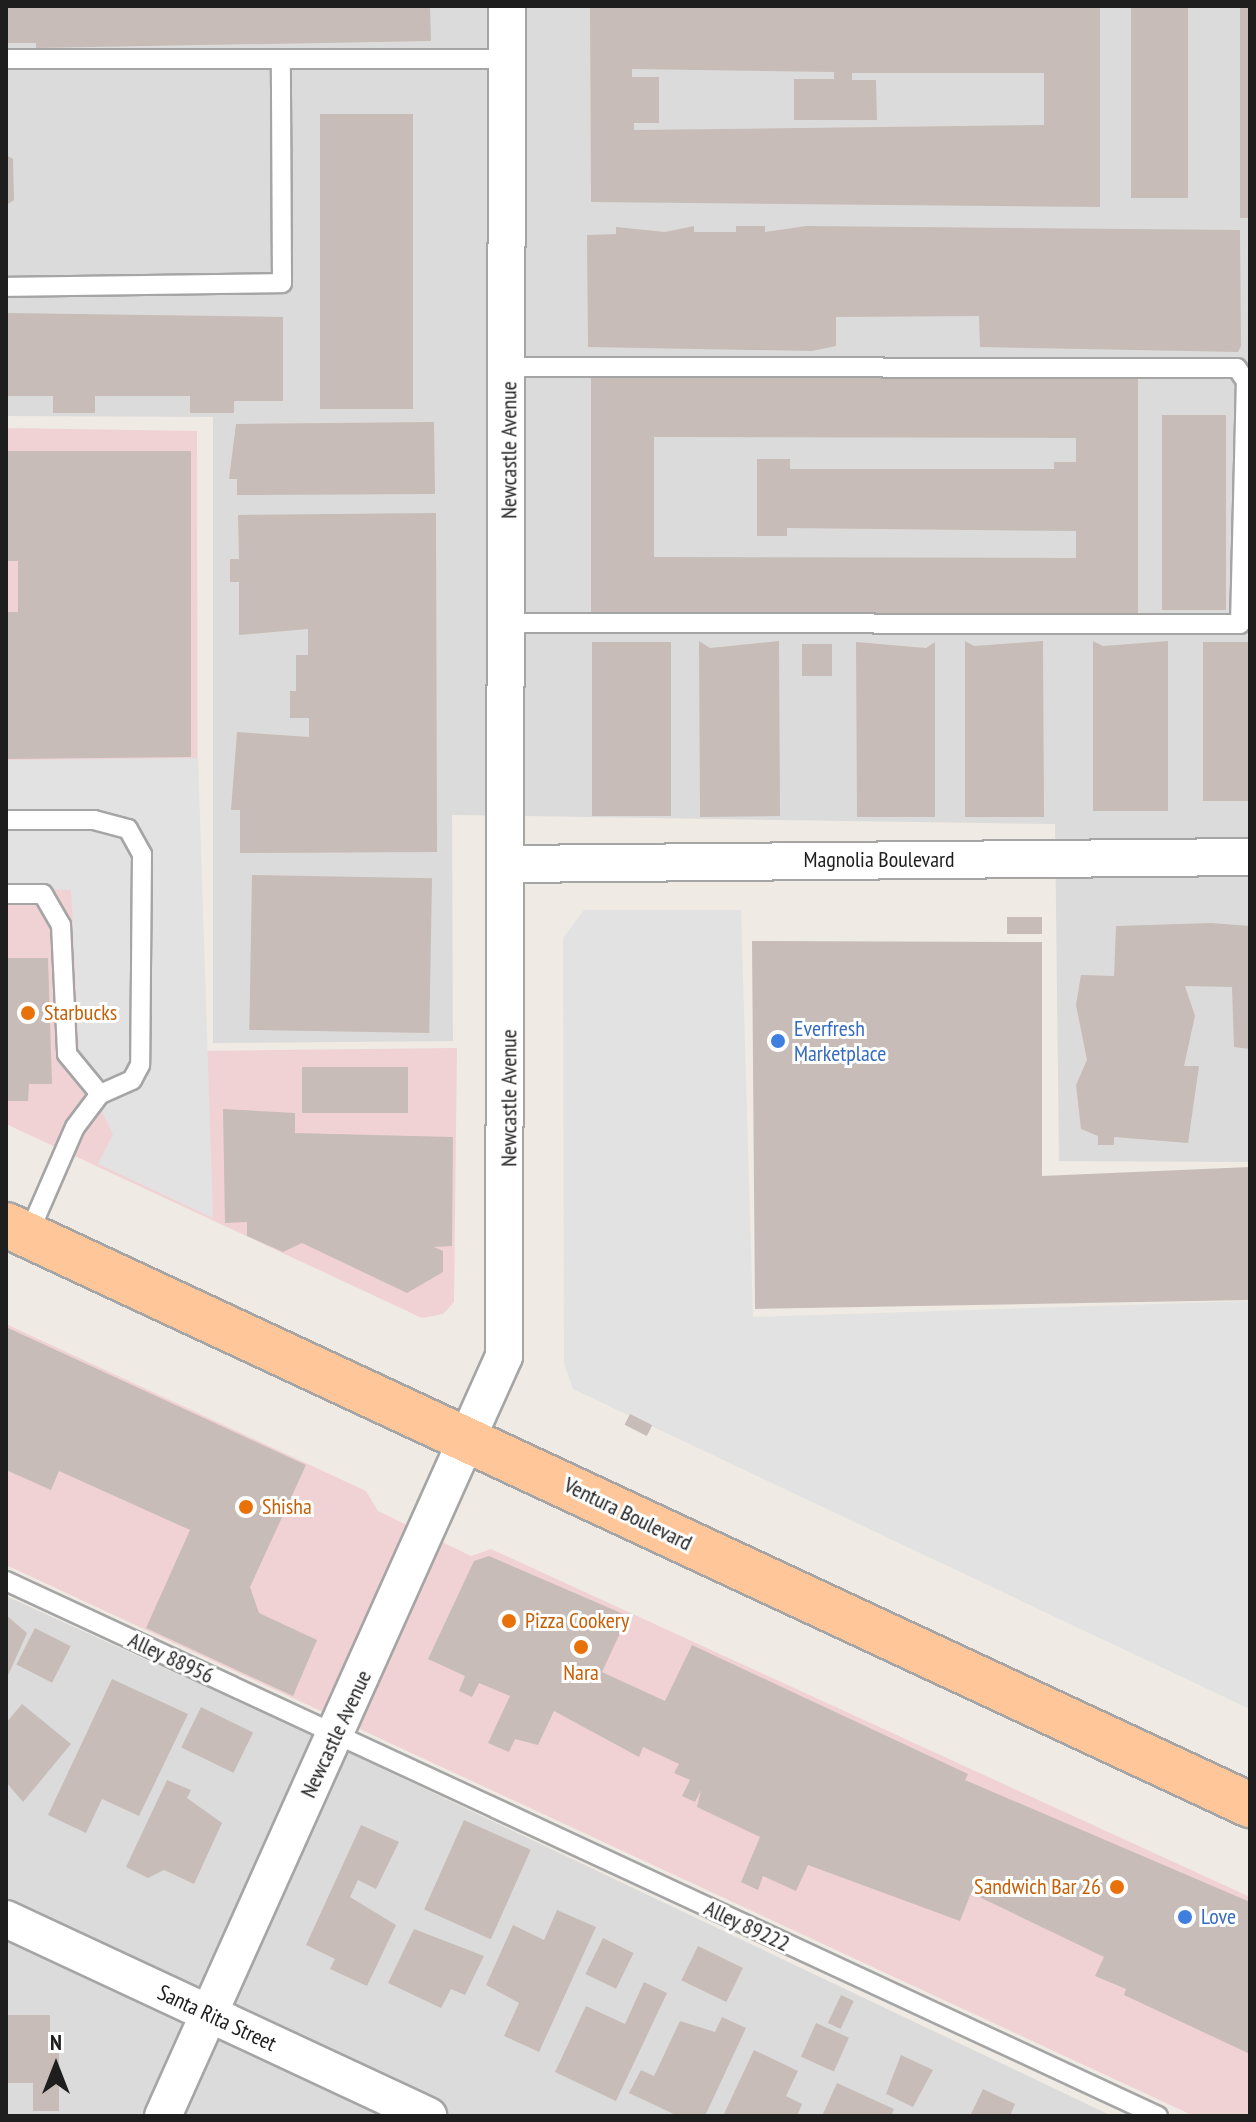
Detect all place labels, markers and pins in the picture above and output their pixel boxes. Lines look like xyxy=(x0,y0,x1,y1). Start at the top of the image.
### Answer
place label: Starbucks xyxy=(44,1000,117,1026)
marker: Starbucks xyxy=(19,1004,37,1022)
place label: Everfresh Marketplace xyxy=(794,1015,886,1066)
marker: Everfresh Marketplace xyxy=(769,1032,787,1050)
place label: Shisha xyxy=(262,1494,312,1520)
marker: Shisha xyxy=(237,1498,255,1516)
place label: Pizza Cookery xyxy=(525,1608,629,1634)
marker: Pizza Cookery xyxy=(500,1612,518,1630)
marker: Nara xyxy=(572,1638,590,1656)
place label: Nara xyxy=(563,1660,599,1686)
place label: Sandwich Bar 26 xyxy=(974,1874,1101,1900)
marker: Sandwich Bar 26 xyxy=(1108,1878,1126,1896)
place label: Love xyxy=(1201,1904,1236,1930)
marker: Love xyxy=(1176,1908,1194,1926)

